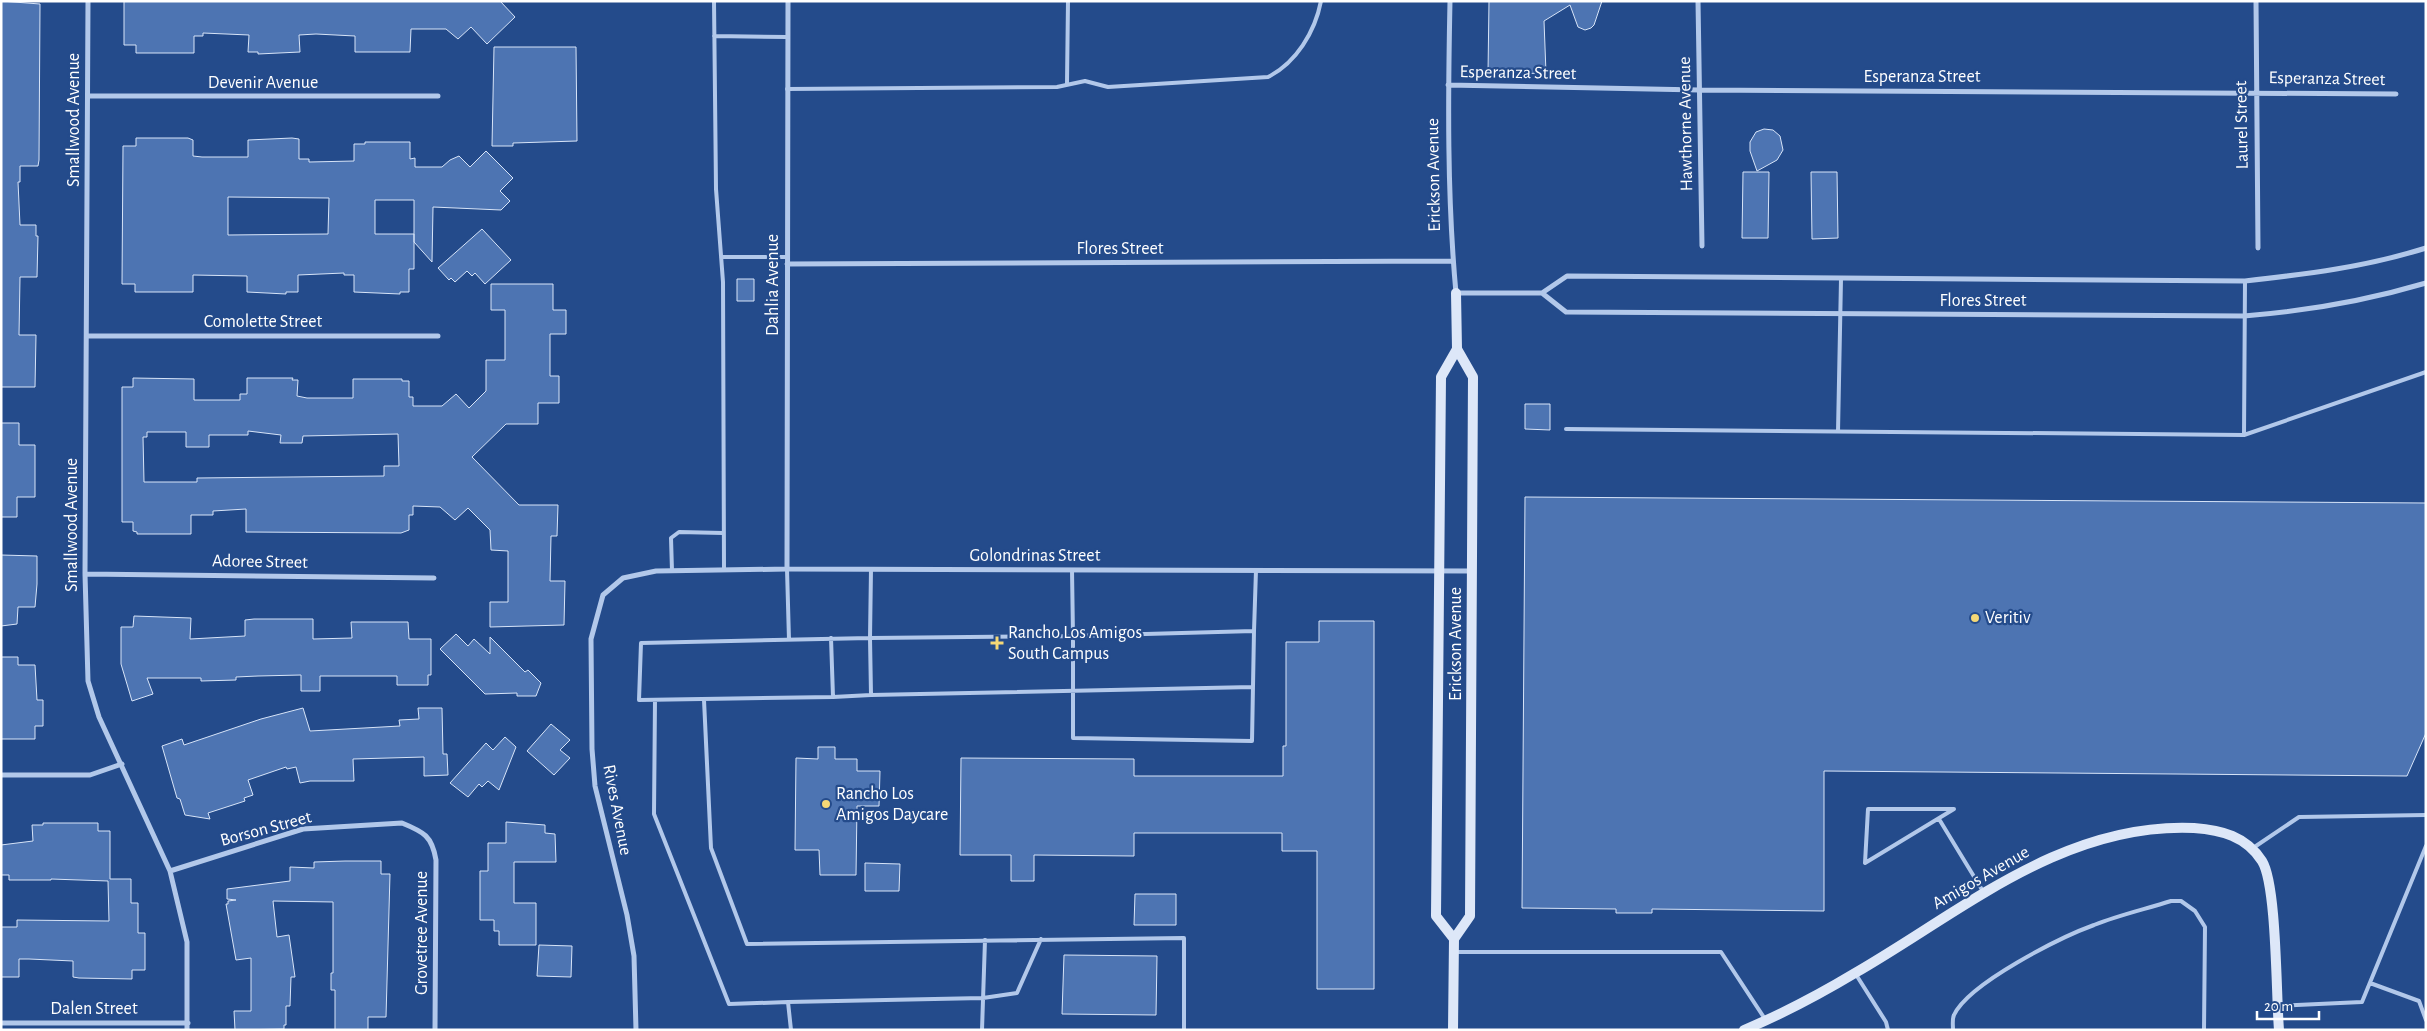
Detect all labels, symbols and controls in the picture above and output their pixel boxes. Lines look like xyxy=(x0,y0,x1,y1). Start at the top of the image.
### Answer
street label: Smallwood Avenue xyxy=(65,53,83,187)
street label: Hawthorne Avenue xyxy=(1676,56,1696,192)
street label: Esperanza Street xyxy=(1459,63,1577,83)
street label: Esperanza Street xyxy=(1864,68,1981,86)
street label: Esperanza Street xyxy=(2268,69,2386,89)
street label: Devenir Avenue xyxy=(208,74,318,92)
street label: Laurel Street xyxy=(2232,80,2252,169)
street label: Erickson Avenue xyxy=(1424,118,1444,232)
street label: Dahlia Avenue xyxy=(764,234,782,336)
street label: Flores Street xyxy=(1077,240,1164,258)
street label: Flores Street xyxy=(1940,292,2027,310)
street label: Comolette Street xyxy=(204,313,323,331)
street label: Smallwood Avenue xyxy=(63,458,81,592)
street label: Golondrinas Street xyxy=(970,547,1101,565)
street label: Adoree Street xyxy=(212,552,308,572)
street label: Erickson Avenue xyxy=(1447,587,1465,701)
place label: Veritiv xyxy=(1985,609,2031,627)
marker: Veritiv xyxy=(1969,612,1981,624)
place label: Rancho Los Amigos South Campus xyxy=(1008,624,1142,663)
marker: Rancho Los Amigos South Campus xyxy=(990,636,1004,650)
street label: Rives Avenue xyxy=(599,763,635,857)
place label: Rancho Los Amigos Daycare xyxy=(836,785,948,824)
marker: Rancho Los Amigos Daycare xyxy=(820,798,832,810)
street label: Borson Street xyxy=(218,808,314,850)
street label: Amigos Avenue xyxy=(1929,843,2033,913)
street label: Grovetree Avenue xyxy=(413,871,431,995)
scale bar xyxy=(2257,988,2320,1020)
text: 20 m xyxy=(2264,999,2293,1014)
street label: Dalen Street xyxy=(50,1000,138,1018)

